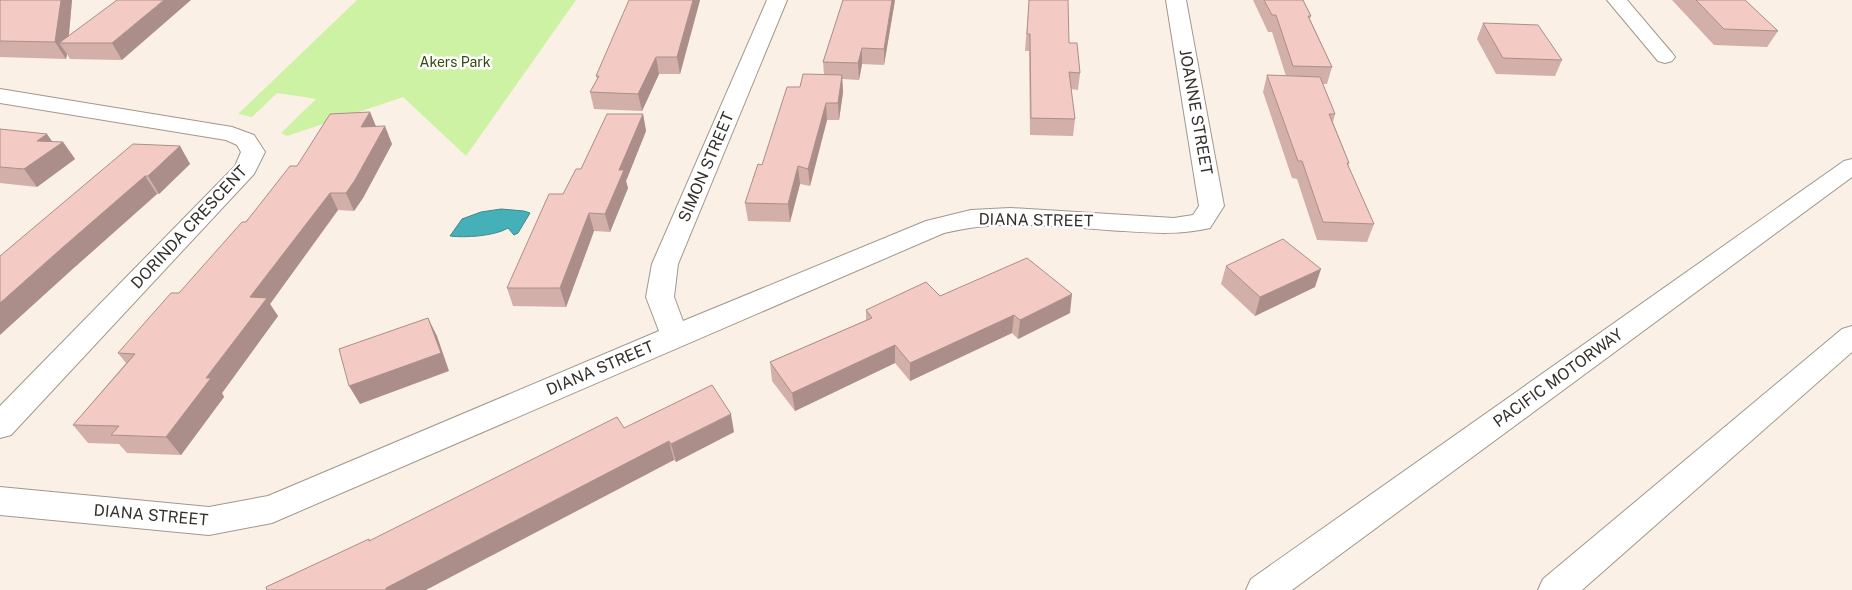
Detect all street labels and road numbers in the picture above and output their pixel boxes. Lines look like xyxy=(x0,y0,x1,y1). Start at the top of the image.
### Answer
street label: JOANNE STREET xyxy=(1176,48,1216,177)
street label: SIMON STREET xyxy=(674,109,738,225)
street label: DORINDA CRESCENT xyxy=(127,161,251,292)
street label: DIANA STREET xyxy=(978,209,1094,231)
street label: PACIFIC MOTORWAY xyxy=(1490,324,1627,431)
street label: DIANA STREET xyxy=(543,337,657,399)
street label: DIANA STREET xyxy=(93,501,210,530)

